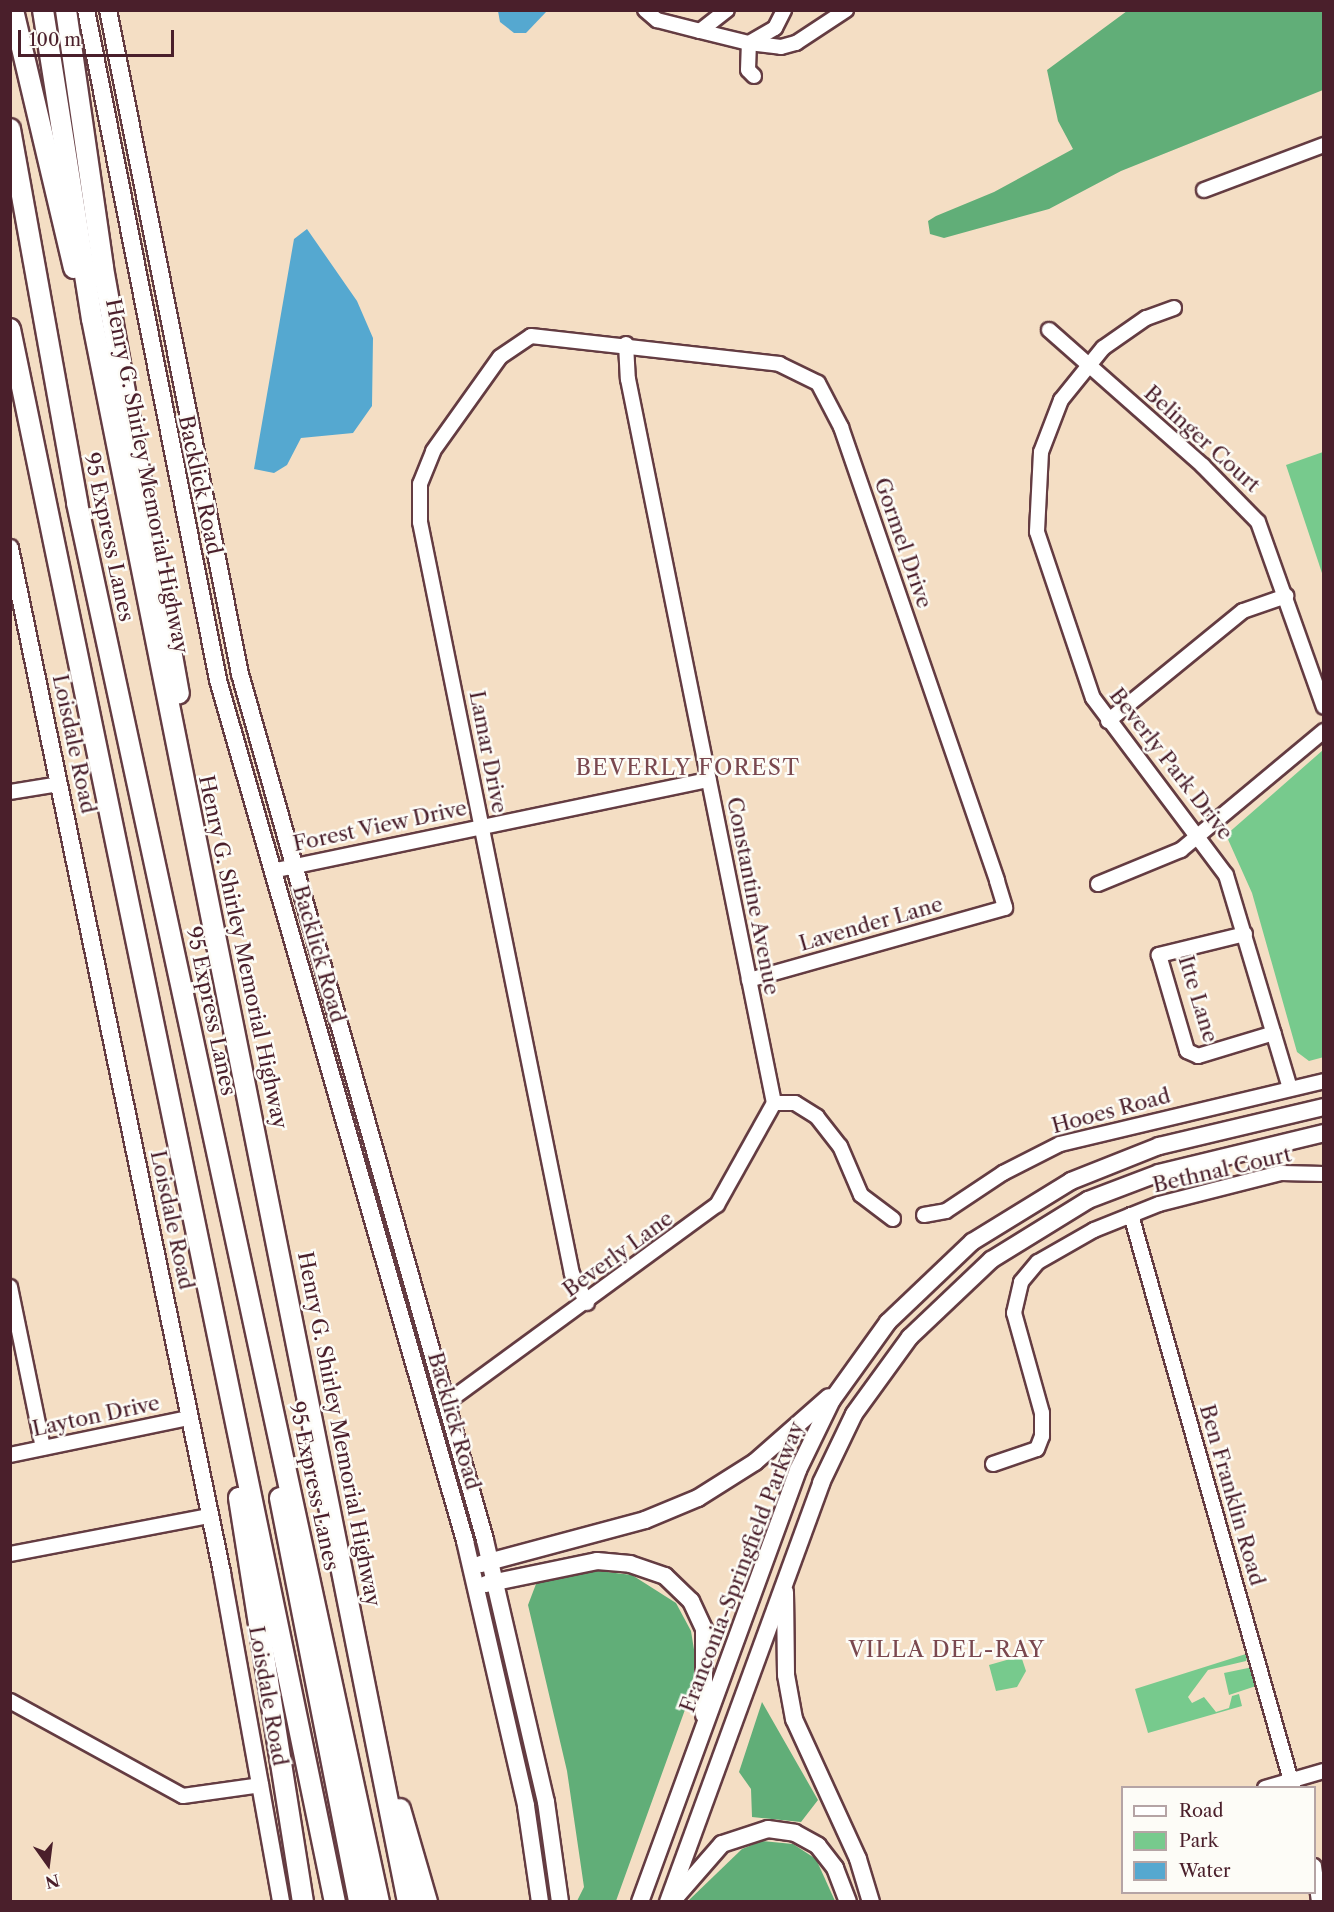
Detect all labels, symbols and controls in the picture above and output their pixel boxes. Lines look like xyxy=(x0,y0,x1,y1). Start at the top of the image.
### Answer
scale bar xyxy=(21,18,177,56)
text: 100 m xyxy=(29,29,81,51)
street label: Henry G. Shirley Memorial Highway xyxy=(100,296,194,656)
street label: Belinger Court xyxy=(1139,380,1265,498)
street label: Backlick Road xyxy=(173,413,227,557)
street label: 95 Express Lanes xyxy=(79,450,139,624)
street label: Gormel Drive xyxy=(869,474,937,612)
street label: Loisdale Road xyxy=(47,672,101,816)
street label: Beverly Park Drive xyxy=(1104,683,1238,845)
street label: Lamar Drive xyxy=(464,689,512,815)
district label: BEVERLY FOREST xyxy=(575,755,801,781)
street label: Henry G. Shirley Memorial Highway xyxy=(193,772,293,1132)
street label: Forest View Drive xyxy=(290,795,470,857)
street label: Constantine Avenue xyxy=(721,795,785,997)
street label: Backlick Road xyxy=(287,882,351,1026)
street label: Lavender Lane xyxy=(796,891,946,957)
street label: 95 Express Lanes xyxy=(181,924,241,1098)
street label: Itte Lane xyxy=(1173,953,1223,1045)
street label: Hooes Road xyxy=(1049,1083,1173,1139)
street label: Bethnal Court xyxy=(1150,1142,1294,1198)
street label: Loisdale Road xyxy=(145,1148,199,1292)
street label: Beverly Lane xyxy=(558,1205,678,1303)
street label: Henry G. Shirley Memorial Highway xyxy=(292,1249,386,1609)
street label: Backlick Road xyxy=(422,1349,486,1493)
street label: Layton Drive xyxy=(30,1390,162,1442)
street label: 95 Express Lanes xyxy=(284,1399,344,1573)
street label: Ben Franklin Road xyxy=(1194,1402,1270,1588)
street label: Franconia-Springfield Parkway xyxy=(675,1418,809,1716)
street label: Loisdale Road xyxy=(243,1624,293,1768)
district label: VILLA DEL-RAY xyxy=(848,1637,1046,1663)
legend xyxy=(1121,1786,1316,1894)
text: Road xyxy=(1179,1800,1224,1822)
text: Park xyxy=(1179,1830,1218,1852)
north arrow xyxy=(18,1834,78,1894)
text: Water xyxy=(1179,1860,1231,1882)
text: N xyxy=(43,1870,62,1893)

